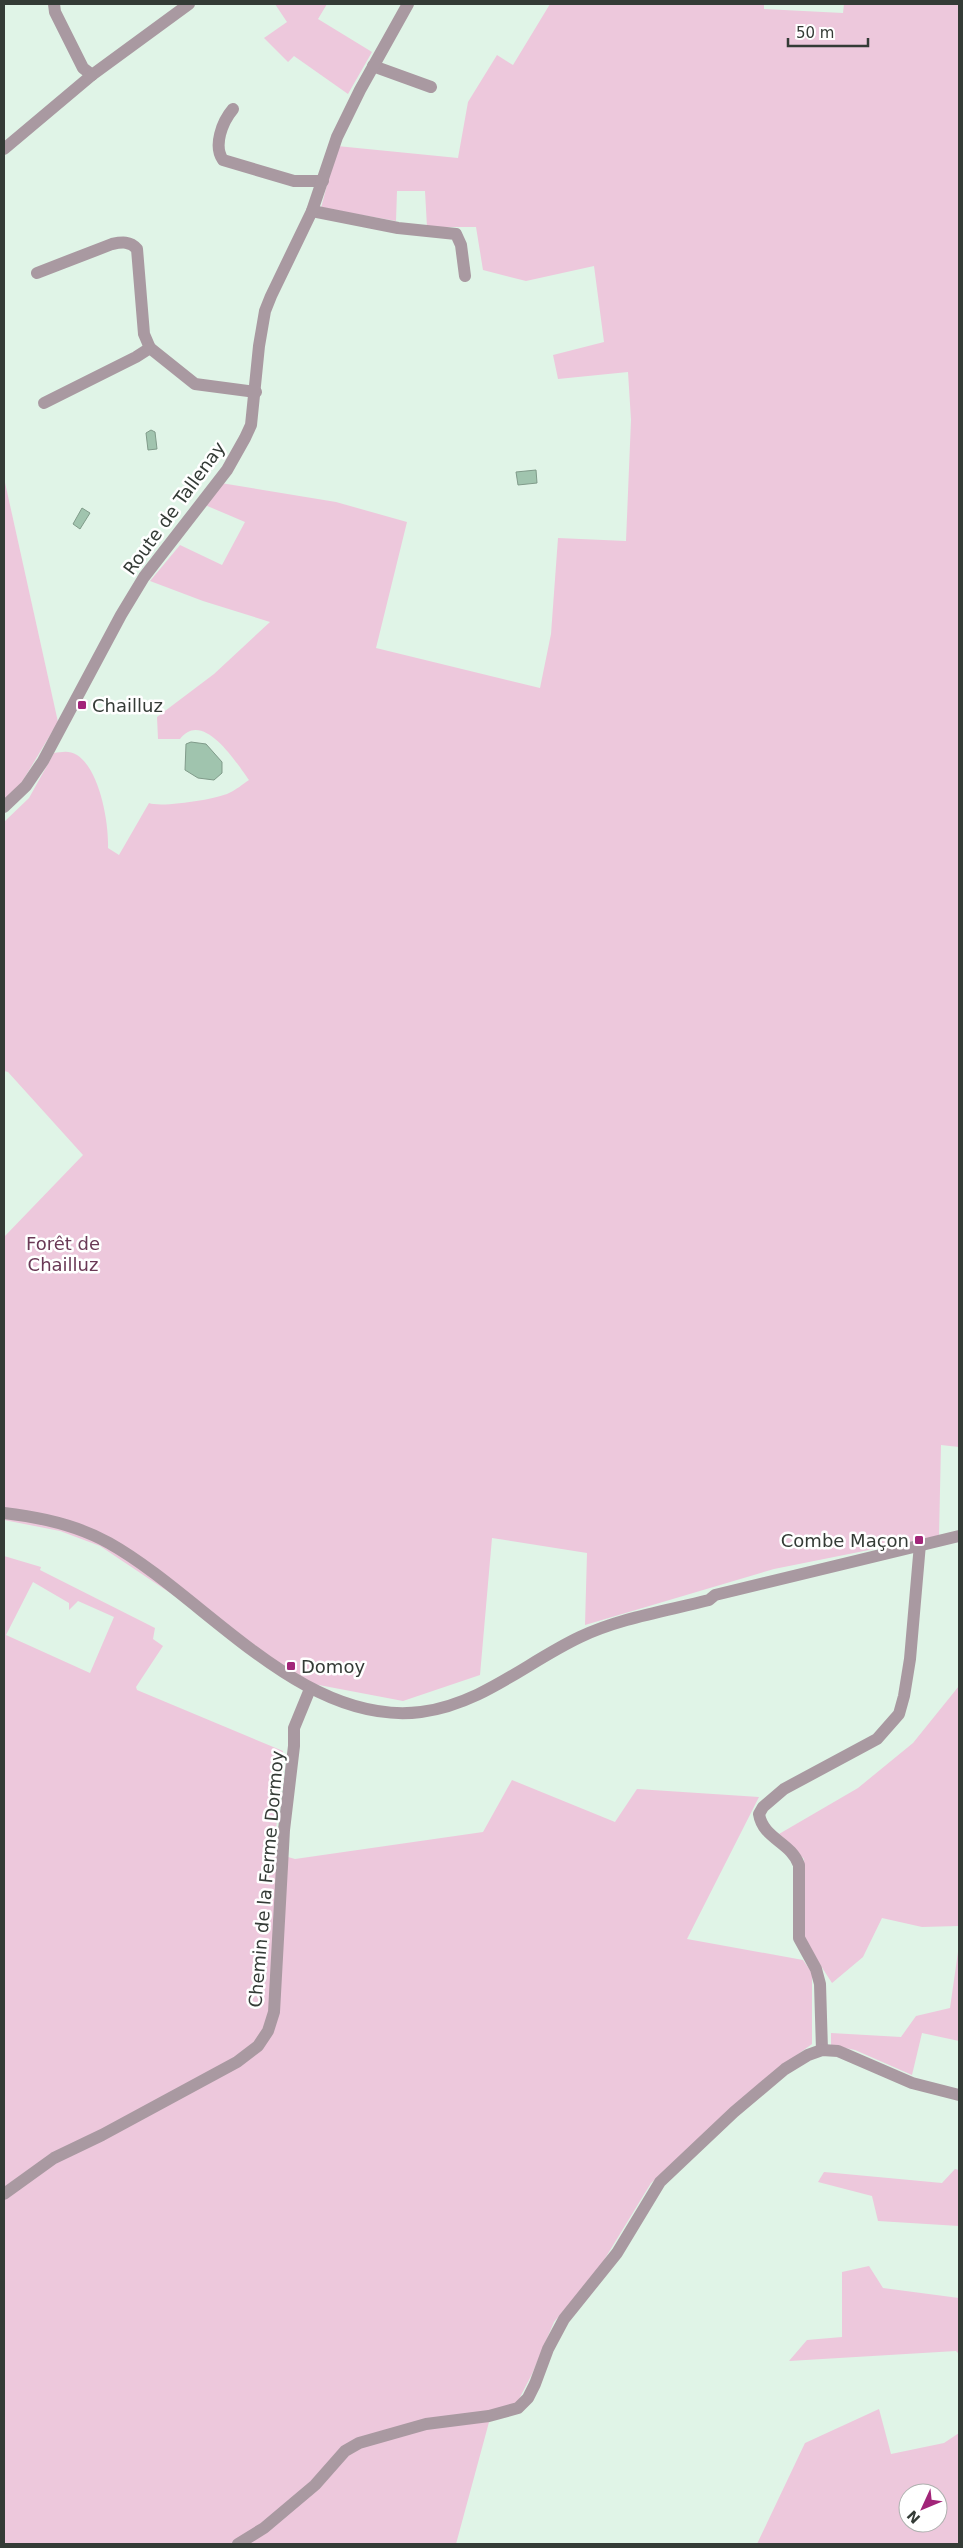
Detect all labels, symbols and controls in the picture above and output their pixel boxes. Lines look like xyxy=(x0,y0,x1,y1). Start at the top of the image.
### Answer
scale bar xyxy=(788,15,868,47)
text: 50 m xyxy=(796,24,834,42)
street label: Route de Tallenay xyxy=(119,437,230,579)
place label: Chailluz xyxy=(92,695,163,716)
marker: Chailluz xyxy=(76,699,88,711)
park label: Forêt de Chailluz xyxy=(26,1233,100,1275)
place label: Combe Maçon xyxy=(781,1530,909,1551)
marker: Combe Maçon xyxy=(913,1534,925,1546)
place label: Domoy xyxy=(301,1656,365,1677)
marker: Domoy xyxy=(285,1660,297,1672)
street label: Chemin de la Ferme Dormoy xyxy=(244,1749,288,2008)
north arrow xyxy=(898,2483,948,2533)
text: N xyxy=(904,2507,923,2527)

